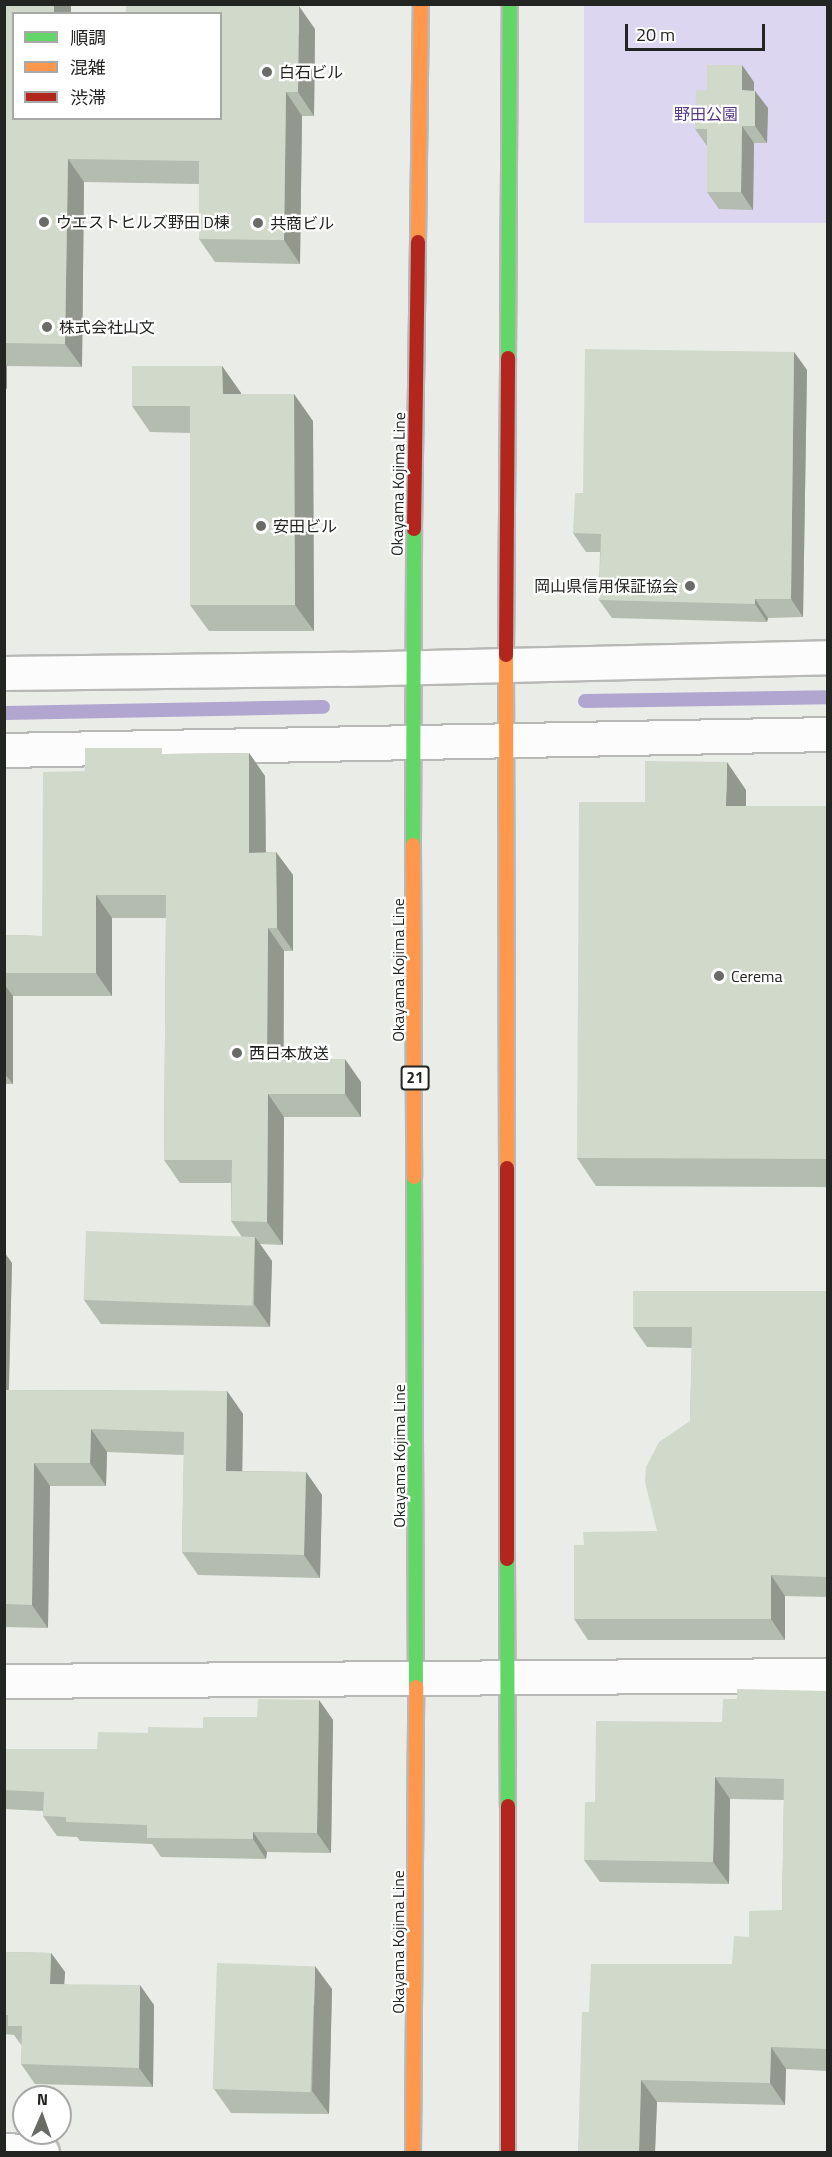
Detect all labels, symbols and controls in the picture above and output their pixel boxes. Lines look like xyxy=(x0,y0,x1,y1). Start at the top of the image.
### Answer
legend xyxy=(12,12,222,120)
scale bar xyxy=(628,12,768,50)
text: 20 m xyxy=(636,21,675,48)
text: 順調 xyxy=(70,24,106,51)
text: 混雑 xyxy=(70,54,106,81)
place label: 白石ビル xyxy=(279,62,343,82)
marker: 白石ビル xyxy=(260,65,274,79)
text: 渋滞 xyxy=(70,84,106,111)
park label: 野田公園 xyxy=(674,104,738,124)
place label: ウエストヒルズ野田 D棟 xyxy=(56,212,230,232)
place label: 共商ビル xyxy=(270,213,334,233)
marker: ウエストヒルズ野田 D棟 xyxy=(37,215,51,229)
marker: 共商ビル xyxy=(251,216,265,230)
place label: 株式会社山文 xyxy=(59,317,155,337)
marker: 株式会社山文 xyxy=(40,320,54,334)
street label: Okayama Kojima Line xyxy=(387,412,409,556)
place label: 安田ビル xyxy=(273,516,337,536)
marker: 安田ビル xyxy=(254,519,268,533)
place label: 岡山県信用保証協会 xyxy=(534,576,678,596)
marker: 岡山県信用保証協会 xyxy=(683,579,697,593)
street label: Okayama Kojima Line xyxy=(388,898,408,1042)
place label: Cerema xyxy=(731,966,782,986)
marker: Cerema xyxy=(712,969,726,983)
place label: 西日本放送 xyxy=(249,1043,329,1063)
marker: 西日本放送 xyxy=(230,1046,244,1060)
road number: 21 xyxy=(400,1066,430,1090)
street label: Okayama Kojima Line xyxy=(389,1384,409,1528)
street label: Okayama Kojima Line xyxy=(388,1870,408,2014)
north arrow xyxy=(12,2085,72,2145)
text: N xyxy=(37,2087,49,2111)

